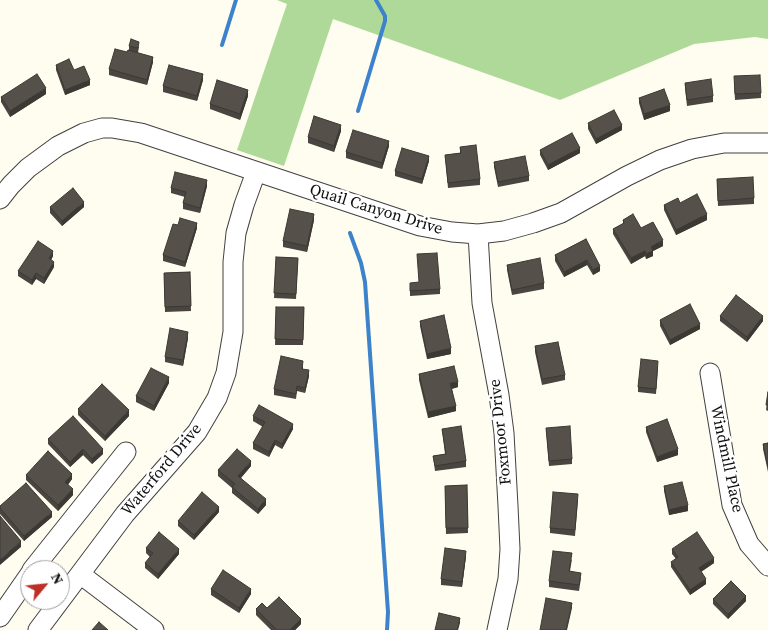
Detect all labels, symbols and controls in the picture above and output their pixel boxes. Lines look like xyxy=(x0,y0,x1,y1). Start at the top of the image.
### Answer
street label: Quail Canyon Drive xyxy=(307,181,445,239)
street label: Foxmoor Drive xyxy=(486,378,516,486)
street label: Windmill Place xyxy=(705,404,747,514)
street label: Waterford Drive xyxy=(118,420,206,520)
north arrow xyxy=(20,560,70,610)
text: N xyxy=(46,569,69,588)

